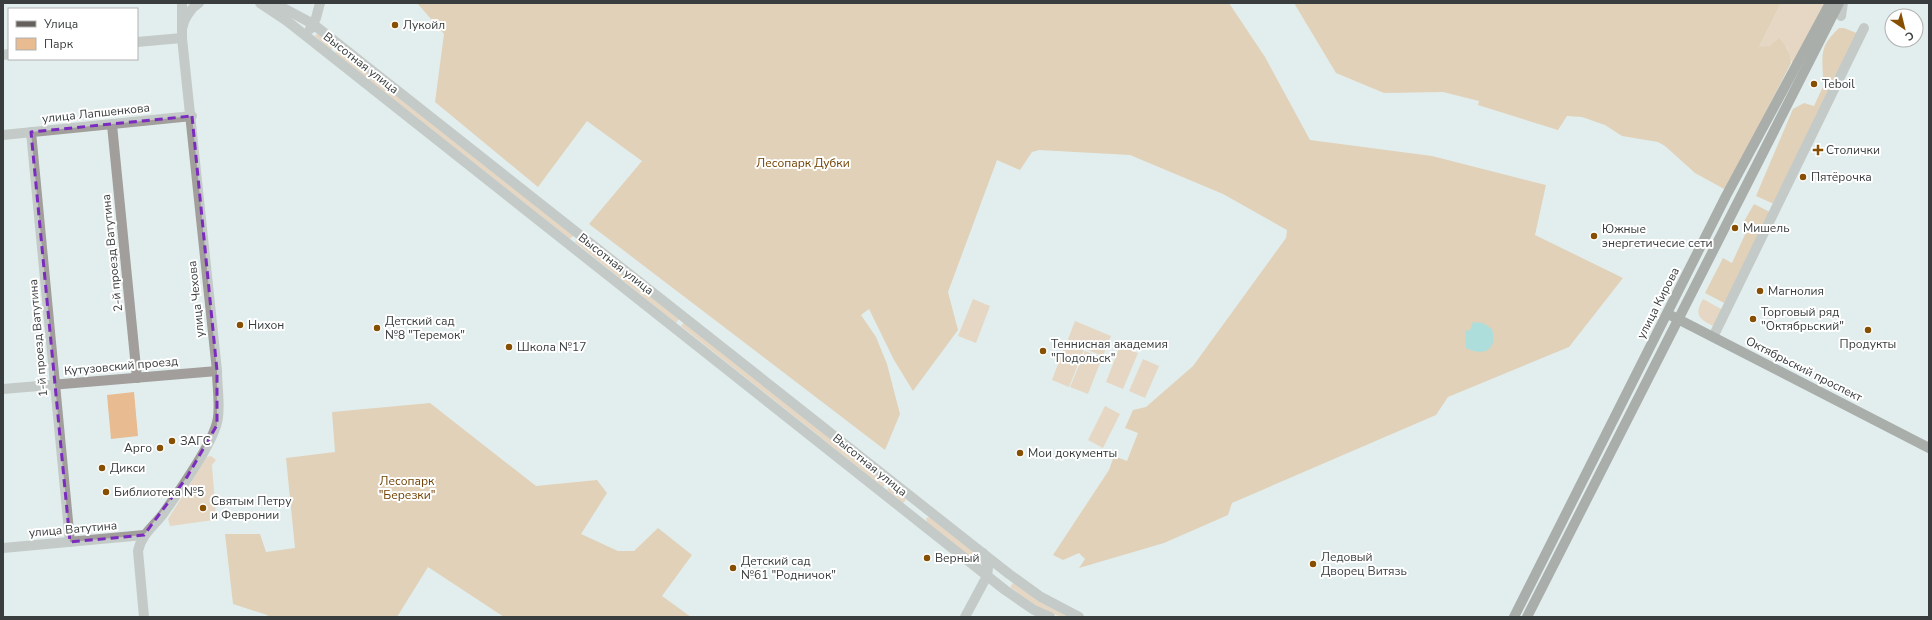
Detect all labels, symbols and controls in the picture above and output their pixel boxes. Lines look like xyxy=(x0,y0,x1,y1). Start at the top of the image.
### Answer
legend xyxy=(8,8,138,60)
north arrow xyxy=(1884,8,1924,48)
text: Улица xyxy=(43,16,78,32)
place label: Лукойл xyxy=(403,17,445,33)
marker: Лукойл xyxy=(390,20,400,30)
text: С xyxy=(1902,27,1917,44)
street label: Высотная улица xyxy=(320,29,402,97)
text: Парк xyxy=(44,36,74,52)
place label: Teboil xyxy=(1822,76,1855,92)
marker: Teboil xyxy=(1809,79,1819,89)
street label: улица Лапшенкова xyxy=(41,99,151,127)
place label: Столички xyxy=(1826,142,1880,158)
marker: Столички xyxy=(1813,145,1823,155)
park label: Лесопарк Дубки xyxy=(756,155,850,171)
place label: Пятёрочка xyxy=(1811,169,1872,185)
marker: Пятёрочка xyxy=(1798,172,1808,182)
street label: 2-й проезд Ватутина xyxy=(98,193,126,313)
place label: Мишель xyxy=(1743,220,1790,236)
place label: Южные энергетичесие сети xyxy=(1602,221,1713,251)
marker: Мишель xyxy=(1730,223,1740,233)
street label: Высотная улица xyxy=(575,230,657,298)
marker: Южные энергетичесие сети xyxy=(1589,231,1599,241)
street label: улица Чехова xyxy=(184,260,208,338)
street label: улица Кирова xyxy=(1633,265,1683,341)
street label: 1-й проезд Ватутина xyxy=(25,278,51,398)
place label: Магнолия xyxy=(1768,283,1824,299)
marker: Магнолия xyxy=(1755,286,1765,296)
place label: Торговый ряд "Октябрьский" xyxy=(1761,304,1844,334)
place label: Детский сад №8 "Теремок" xyxy=(385,313,465,343)
marker: Торговый ряд "Октябрьский" xyxy=(1748,314,1758,324)
place label: Нихон xyxy=(248,317,284,333)
marker: Нихон xyxy=(235,320,245,330)
marker: Детский сад №8 "Теремок" xyxy=(372,323,382,333)
marker: Продукты xyxy=(1863,325,1873,335)
street label: Октябрьский проспект xyxy=(1743,333,1865,406)
place label: Теннисная академия "Подольск" xyxy=(1051,336,1168,366)
place label: Продукты xyxy=(1840,336,1896,352)
place label: Школа №17 xyxy=(517,339,586,355)
marker: Школа №17 xyxy=(504,342,514,352)
marker: Теннисная академия "Подольск" xyxy=(1038,346,1048,356)
street label: Кутузовский проезд xyxy=(63,353,179,379)
street label: Высотная улица xyxy=(830,430,910,500)
place label: ЗАГС xyxy=(180,433,211,449)
marker: ЗАГС xyxy=(167,436,177,446)
place label: Арго xyxy=(124,440,152,456)
marker: Арго xyxy=(155,443,165,453)
place label: Мои документы xyxy=(1028,445,1117,461)
marker: Мои документы xyxy=(1015,448,1025,458)
place label: Дикси xyxy=(110,460,145,476)
marker: Дикси xyxy=(97,463,107,473)
park label: Лесопарк "Березки" xyxy=(379,473,435,503)
place label: Библиотека №5 xyxy=(114,484,204,500)
marker: Библиотека №5 xyxy=(101,487,111,497)
place label: Святым Петру и Февронии xyxy=(211,493,292,523)
marker: Святым Петру и Февронии xyxy=(198,503,208,513)
street label: улица Ватутина xyxy=(28,517,118,541)
place label: Ледовый Дворец Витязь xyxy=(1321,549,1407,579)
place label: Верный xyxy=(935,550,980,566)
place label: Детский сад №61 "Родничок" xyxy=(741,553,836,583)
marker: Верный xyxy=(922,553,932,563)
marker: Ледовый Дворец Витязь xyxy=(1308,559,1318,569)
marker: Детский сад №61 "Родничок" xyxy=(728,563,738,573)

